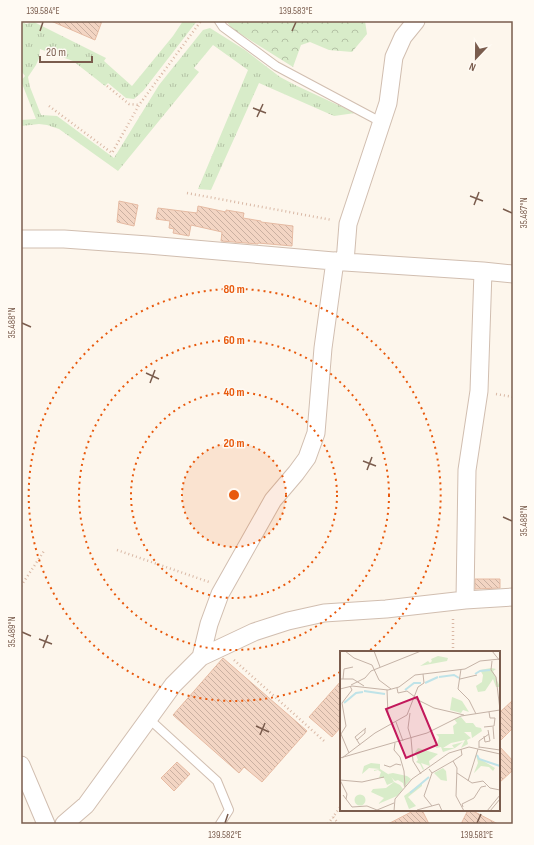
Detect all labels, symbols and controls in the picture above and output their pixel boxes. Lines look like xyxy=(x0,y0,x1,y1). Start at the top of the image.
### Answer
text: 139.584°E xyxy=(26,5,60,17)
text: 139.583°E xyxy=(279,5,313,17)
scale bar xyxy=(40,38,92,64)
north arrow xyxy=(456,38,496,78)
text: 20 m xyxy=(46,45,66,60)
text: N xyxy=(467,60,478,74)
text: 35.487°N xyxy=(518,197,530,229)
text: 80 m xyxy=(223,282,245,297)
text: 35.488°N xyxy=(6,308,18,338)
text: 60 m xyxy=(223,333,245,348)
text: 40 m xyxy=(223,385,245,400)
text: 20 m xyxy=(224,436,244,451)
centre of rings xyxy=(227,488,241,502)
text: 35.488°N xyxy=(518,506,530,536)
text: 35.489°N xyxy=(6,616,18,648)
inset map xyxy=(340,651,500,811)
text: 139.582°E xyxy=(208,829,242,841)
text: 139.581°E xyxy=(461,829,493,841)

